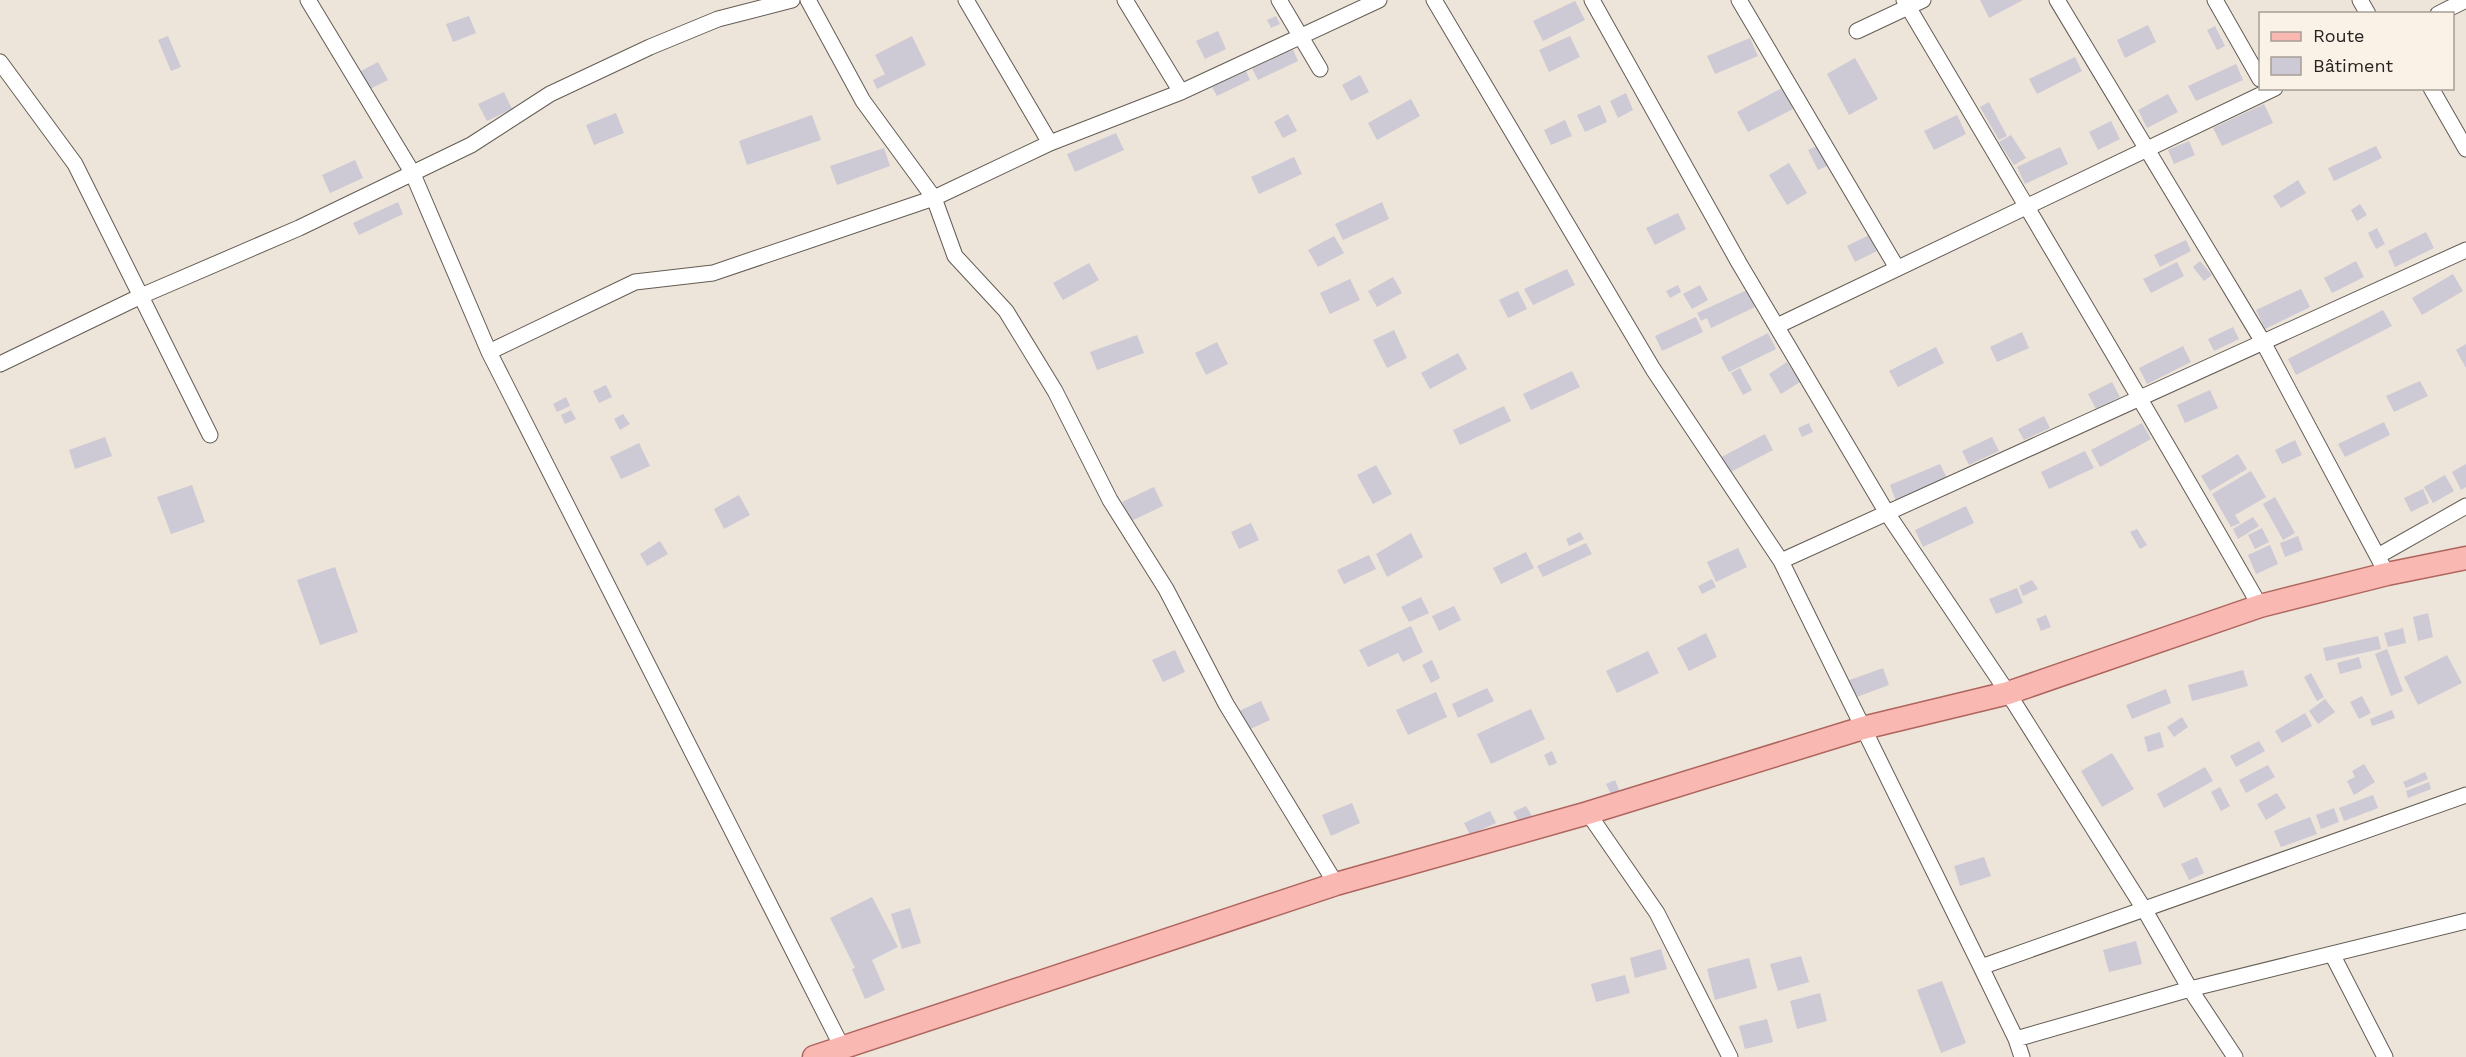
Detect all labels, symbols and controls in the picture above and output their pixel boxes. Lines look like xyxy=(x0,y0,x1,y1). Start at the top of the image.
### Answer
legend xyxy=(2259,12,2454,90)
text: Route xyxy=(2313,25,2365,46)
text: Bâtiment xyxy=(2313,55,2393,76)

